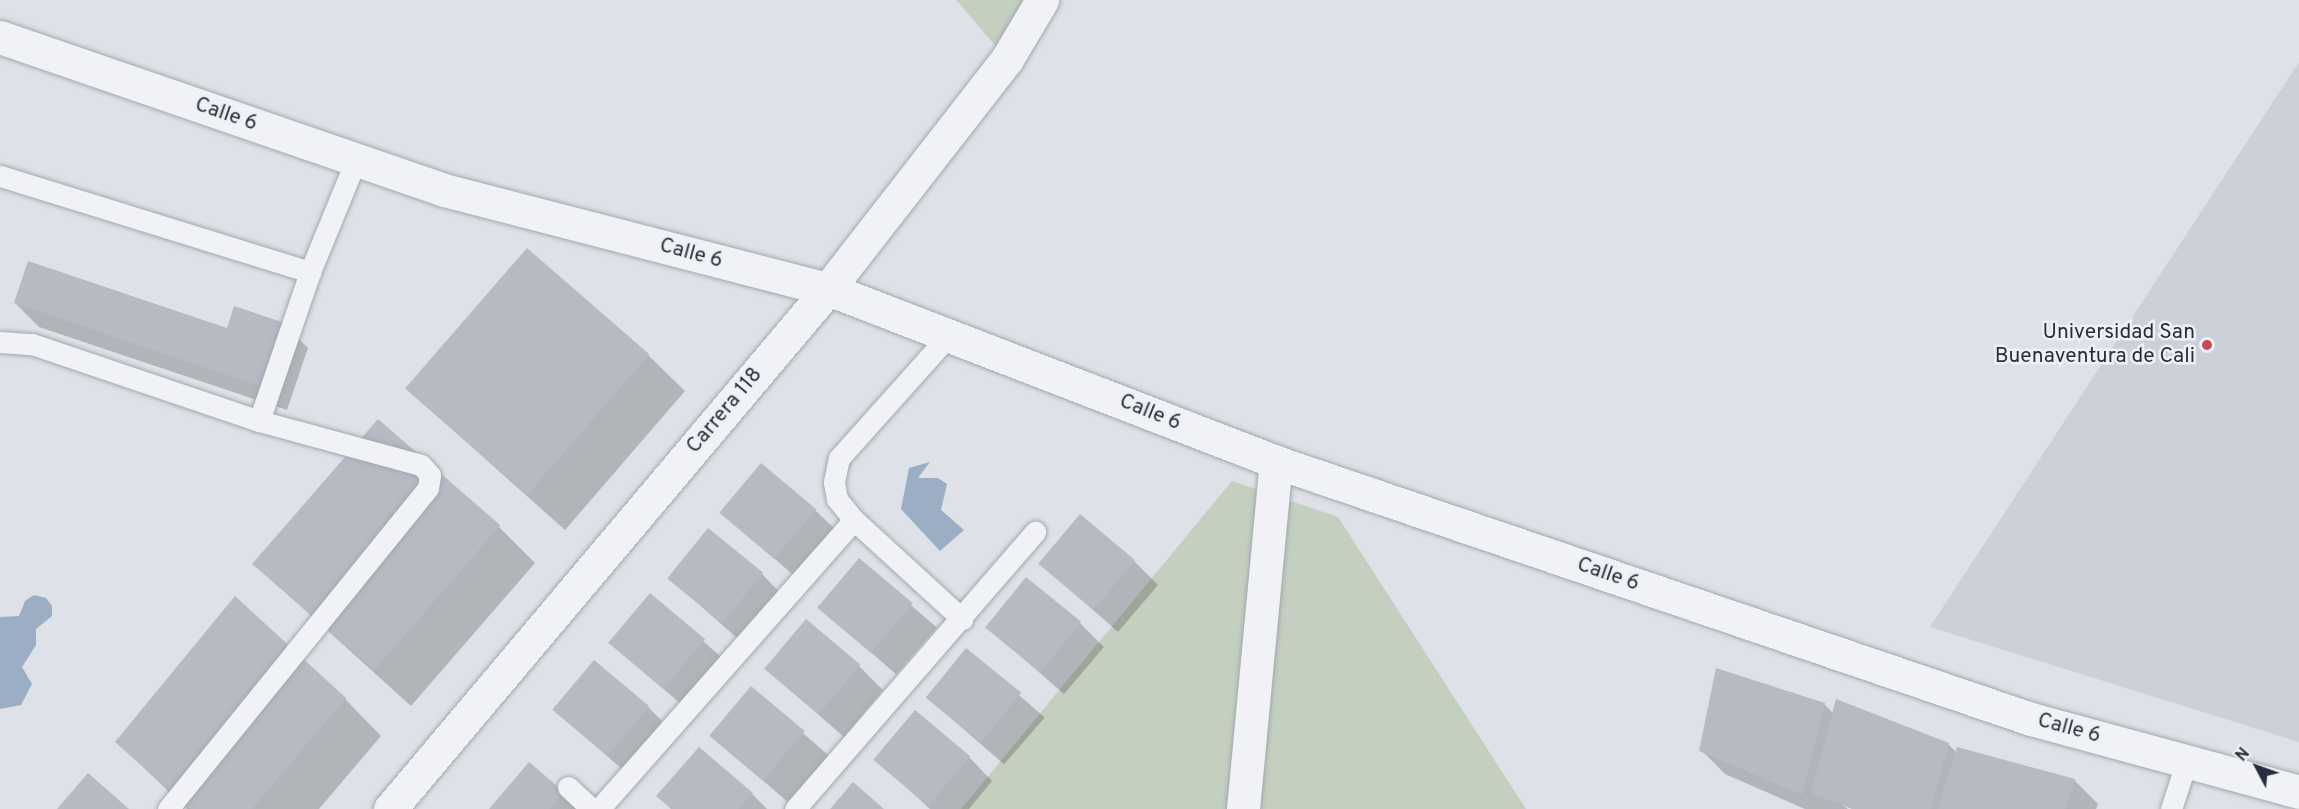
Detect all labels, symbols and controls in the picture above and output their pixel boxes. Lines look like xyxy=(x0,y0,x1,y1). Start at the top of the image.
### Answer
street label: Calle 6 xyxy=(191,93,261,137)
street label: Calle 6 xyxy=(657,233,725,275)
place label: Universidad San Buenaventura de Cali xyxy=(1995,320,2195,370)
marker: Universidad San Buenaventura de Cali xyxy=(2200,338,2214,352)
street label: Carrera 118 xyxy=(682,363,768,459)
street label: Calle 6 xyxy=(1115,389,1185,437)
street label: Calle 6 xyxy=(1573,553,1643,597)
street label: Calle 6 xyxy=(2035,708,2103,750)
north arrow xyxy=(2227,737,2287,797)
text: N xyxy=(2232,744,2255,766)

